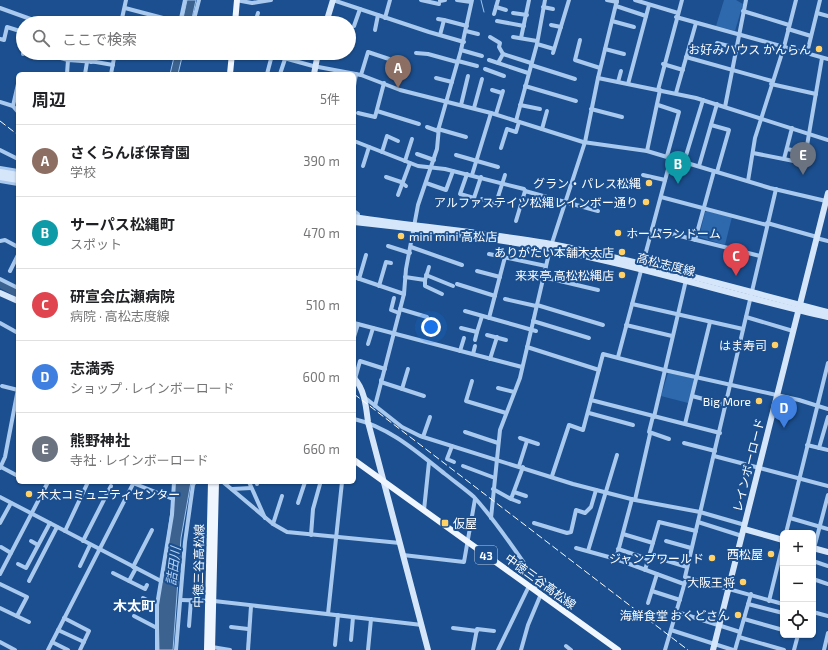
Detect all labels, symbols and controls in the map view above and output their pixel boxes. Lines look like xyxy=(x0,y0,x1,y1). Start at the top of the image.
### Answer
search box xyxy=(16,16,356,60)
icon: search xyxy=(30,27,52,49)
text: ここで検索 xyxy=(62,30,137,48)
place label: お好みハウス かんらん xyxy=(688,42,811,56)
marker: お好みハウス かんらん xyxy=(814,44,824,54)
pin: A xyxy=(385,55,411,88)
text: 周辺 xyxy=(32,89,66,109)
text: 5件 xyxy=(320,91,340,107)
pin: E xyxy=(790,142,816,175)
text: さくらんぼ保育園 xyxy=(70,143,190,161)
pin: B xyxy=(665,151,691,184)
text: A xyxy=(41,153,49,169)
text: 390 m xyxy=(303,153,340,169)
text: 学校 xyxy=(70,164,96,180)
place label: グラン・パレス松縄 xyxy=(533,176,641,190)
marker: グラン・パレス松縄 xyxy=(644,178,654,188)
place label: アルファステイツ松縄レインボー通り xyxy=(434,195,638,209)
marker: アルファステイツ松縄レインボー通り xyxy=(641,197,651,207)
text: サーパス松縄町 xyxy=(70,215,175,233)
text: B xyxy=(41,225,49,241)
text: 470 m xyxy=(303,225,340,241)
place label: ホームランドーム xyxy=(626,226,721,240)
marker: ホームランドーム xyxy=(613,228,623,238)
place label: mini mini 高松店 xyxy=(409,229,497,243)
marker: mini mini 高松店 xyxy=(396,231,406,241)
text: スポット xyxy=(70,236,122,252)
pin: C xyxy=(723,243,749,276)
place label: ありがたい本舗木太店 xyxy=(494,245,614,259)
marker: ありがたい本舗木太店 xyxy=(617,247,627,257)
street label: 高松志度線 xyxy=(635,250,697,278)
place label: 来来亭 高松松縄店 xyxy=(515,268,614,282)
marker: 来来亭 高松松縄店 xyxy=(617,270,627,280)
text: 研宣会広瀬病院 xyxy=(70,287,175,305)
text: C xyxy=(41,297,49,313)
text: 510 m xyxy=(306,297,340,313)
text: 病院 · 高松志度線 xyxy=(70,308,170,324)
your location xyxy=(421,317,441,337)
place label: はま寿司 xyxy=(719,338,767,352)
marker: はま寿司 xyxy=(770,340,780,350)
text: 志満秀 xyxy=(70,359,115,377)
text: D xyxy=(41,369,49,385)
text: 600 m xyxy=(303,369,340,385)
text: ショップ · レインボーロード xyxy=(70,380,235,396)
place label: Big More xyxy=(703,394,751,408)
pin: D xyxy=(771,395,797,428)
marker: Big More xyxy=(754,396,764,406)
street label: レインボーロード xyxy=(730,417,766,513)
text: 熊野神社 xyxy=(70,431,130,449)
text: E xyxy=(41,441,49,457)
text: 660 m xyxy=(303,441,340,457)
text: 寺社 · レインボーロード xyxy=(70,452,209,468)
place label: 木太コミュニティセンター xyxy=(37,487,180,501)
marker: 木太コミュニティセンター xyxy=(24,489,34,499)
place label: 仮屋 xyxy=(453,516,477,530)
marker: 仮屋 xyxy=(440,518,450,528)
street label: 中徳三谷高松線 xyxy=(190,524,206,608)
map controls xyxy=(780,530,816,638)
button: + xyxy=(780,530,816,566)
water label: 詰田川 xyxy=(163,544,184,586)
road number: 43 xyxy=(475,546,497,564)
place label: 西松屋 xyxy=(727,547,763,561)
marker: 西松屋 xyxy=(766,549,776,559)
street label: 中徳三谷高松線 xyxy=(503,551,579,611)
place label: ジャンプワールド xyxy=(609,551,704,565)
marker: ジャンプワールド xyxy=(707,553,717,563)
button: − xyxy=(780,566,816,602)
place label: 大阪王将 xyxy=(687,575,735,589)
marker: 大阪王将 xyxy=(738,577,748,587)
district label: 木太町 xyxy=(113,597,155,614)
button: locate xyxy=(780,602,816,638)
place label: 海鮮食堂 おくどさん xyxy=(620,608,730,622)
marker: 海鮮食堂 おくどさん xyxy=(733,610,743,620)

